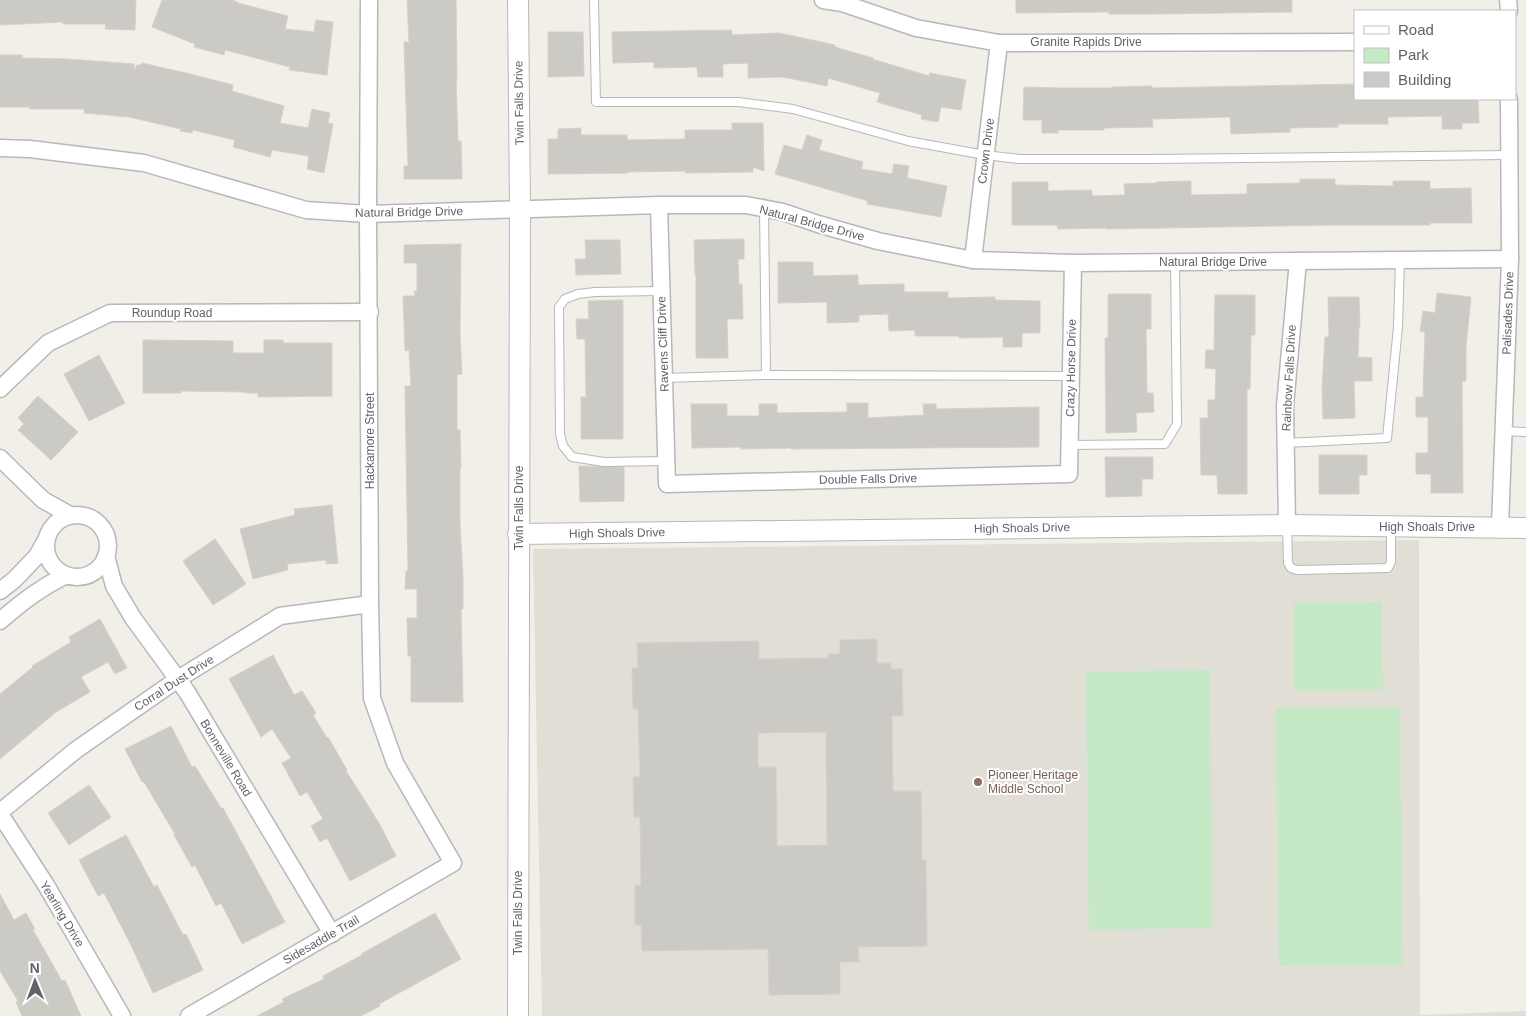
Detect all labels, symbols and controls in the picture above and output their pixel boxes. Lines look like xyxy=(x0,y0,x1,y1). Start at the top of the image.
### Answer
legend xyxy=(1354,10,1516,100)
text: Road xyxy=(1398,21,1434,38)
street label: Granite Rapids Drive xyxy=(1030,35,1142,49)
text: Park xyxy=(1398,46,1429,63)
street label: Twin Falls Drive xyxy=(511,60,527,145)
text: Building xyxy=(1398,71,1451,88)
street label: Crown Drive xyxy=(975,117,997,185)
street label: Natural Bridge Drive xyxy=(758,202,866,244)
street label: Natural Bridge Drive xyxy=(355,204,463,220)
street label: Natural Bridge Drive xyxy=(1159,255,1267,269)
street label: Palisades Drive xyxy=(1500,271,1516,355)
street label: Ravens Cliff Drive xyxy=(654,296,672,392)
street label: Roundup Road xyxy=(132,306,212,320)
street label: Crazy Horse Drive xyxy=(1063,319,1079,417)
street label: Rainbow Falls Drive xyxy=(1279,324,1299,432)
street label: Hackamore Street xyxy=(363,392,377,489)
street label: Twin Falls Drive xyxy=(512,465,526,550)
street label: Double Falls Drive xyxy=(819,471,917,487)
street label: High Shoals Drive xyxy=(974,520,1070,536)
street label: High Shoals Drive xyxy=(1379,520,1475,534)
street label: High Shoals Drive xyxy=(569,525,665,541)
street label: Corral Dust Drive xyxy=(132,652,217,714)
street label: Bonneville Road xyxy=(197,717,255,799)
place label: Pioneer Heritage Middle School xyxy=(988,768,1078,796)
marker: Pioneer Heritage Middle School xyxy=(972,776,984,788)
street label: Twin Falls Drive xyxy=(511,870,525,955)
street label: Yearling Drive xyxy=(37,879,87,950)
street label: Sidesaddle Trail xyxy=(281,913,361,967)
north arrow xyxy=(10,956,60,1006)
text: N xyxy=(30,960,40,976)

